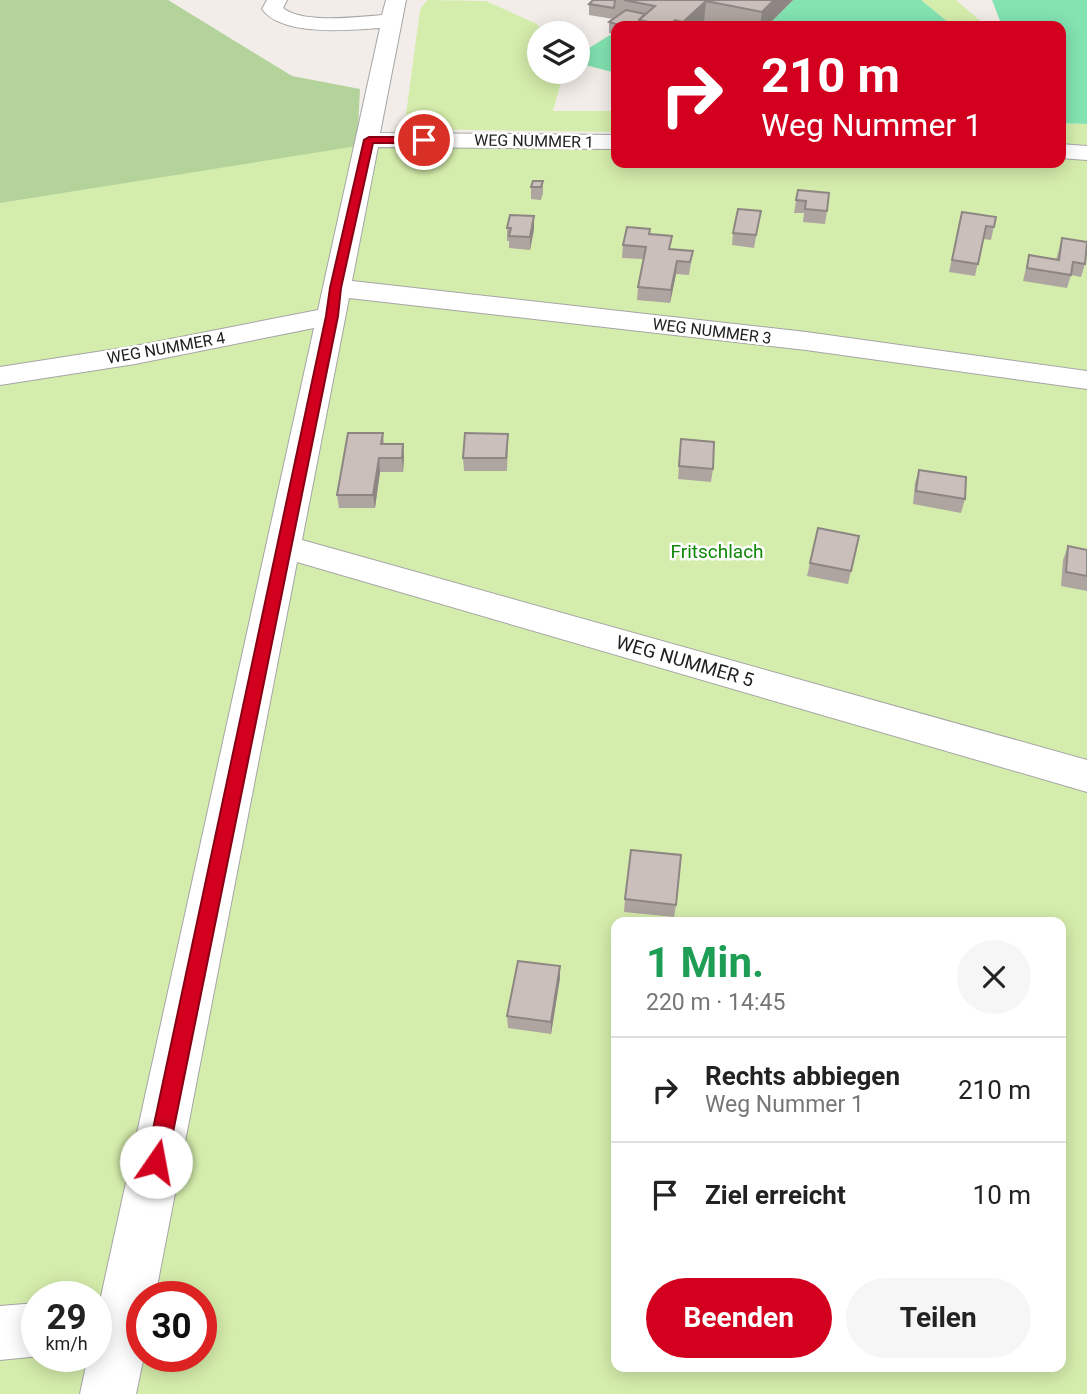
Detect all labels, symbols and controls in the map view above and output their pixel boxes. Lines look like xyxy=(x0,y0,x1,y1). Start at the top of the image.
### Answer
map controls xyxy=(527,21,590,84)
button: layers xyxy=(527,21,590,84)
text: 210 m xyxy=(761,47,900,104)
icon: right xyxy=(646,49,737,140)
text: Weg Nummer 1 xyxy=(761,106,982,144)
pin xyxy=(394,110,454,170)
icon: arrive xyxy=(405,121,443,159)
street label: WEG NUMMER 1 xyxy=(474,130,594,152)
street label: WEG NUMMER 3 xyxy=(651,314,773,348)
street label: WEG NUMMER 4 xyxy=(105,328,227,368)
park label: Fritschlach xyxy=(670,540,764,563)
street label: WEG NUMMER 5 xyxy=(613,630,757,692)
text: 1 Min. xyxy=(646,938,764,987)
button: close xyxy=(957,940,1031,1014)
text: 220 m · 14:45 xyxy=(646,989,785,1016)
text: Rechts abbiegen xyxy=(705,1061,900,1091)
icon: right xyxy=(646,1071,684,1109)
text: 210 m xyxy=(958,1075,1031,1105)
text: Weg Nummer 1 xyxy=(705,1091,864,1118)
position arrow xyxy=(119,1125,193,1199)
icon: arrive xyxy=(646,1176,684,1214)
text: Ziel erreicht xyxy=(705,1180,846,1210)
text: 10 m xyxy=(973,1180,1031,1210)
button: Beenden xyxy=(646,1278,832,1358)
button: Teilen xyxy=(846,1278,1031,1358)
speed limit sign: 30 xyxy=(126,1281,217,1372)
text: 29 xyxy=(46,1297,87,1338)
text: km/h xyxy=(45,1333,88,1354)

